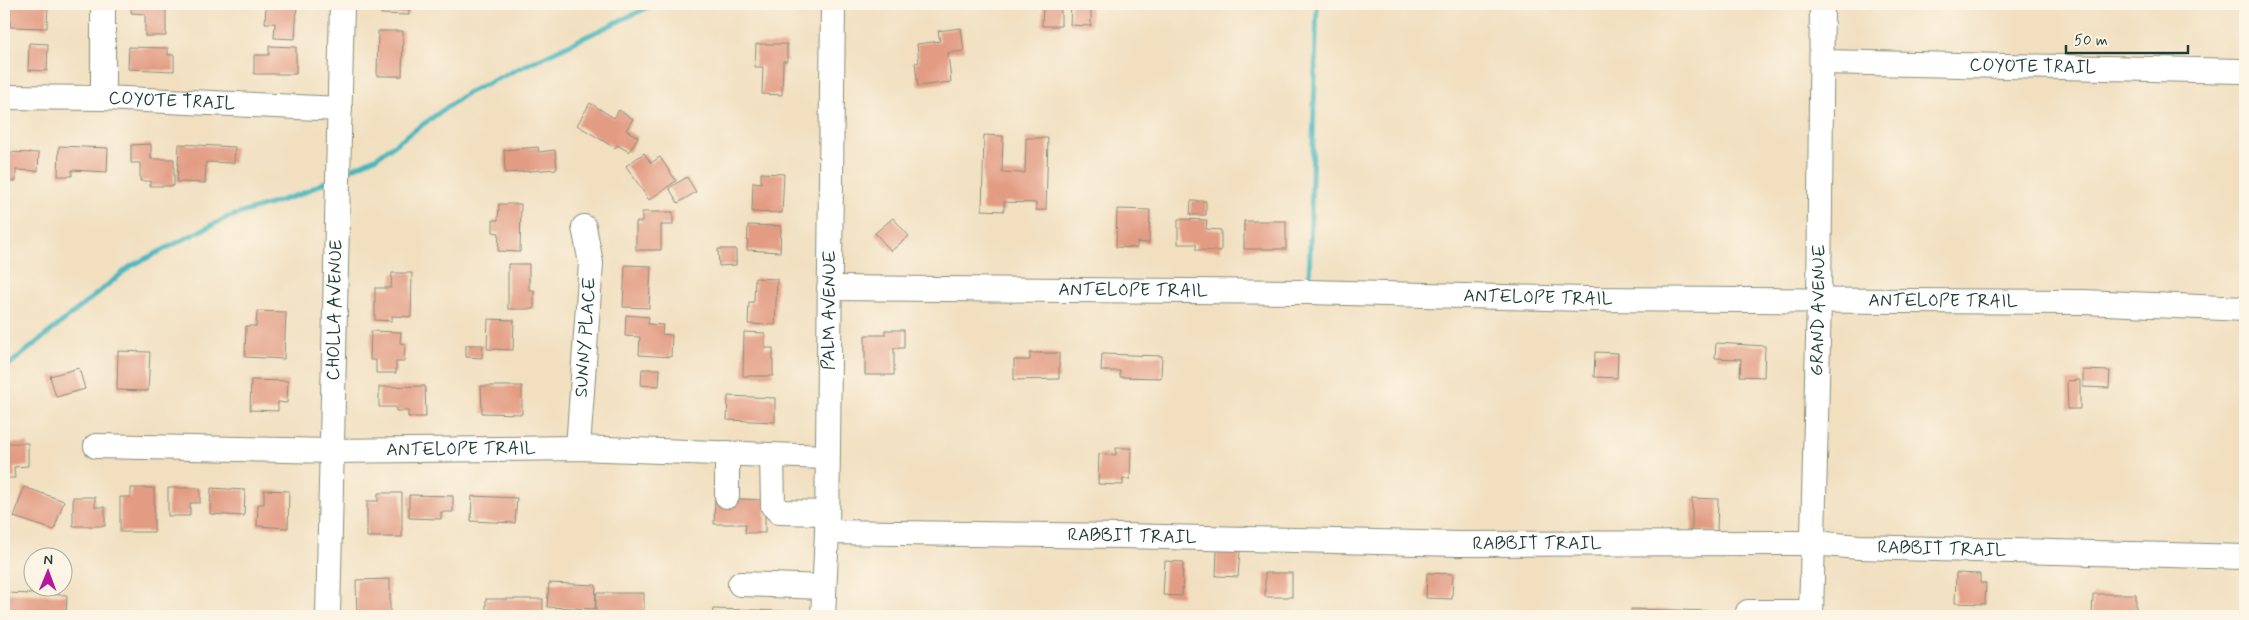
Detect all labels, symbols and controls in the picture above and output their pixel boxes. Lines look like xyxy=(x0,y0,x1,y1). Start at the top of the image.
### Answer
scale bar xyxy=(2066,22,2189,54)
text: 50 m xyxy=(2074,31,2108,51)
street label: COYOTE TRAIL xyxy=(1969,53,2097,80)
street label: COYOTE TRAIL xyxy=(108,86,236,116)
street label: CHOLLA AVENUE xyxy=(321,239,349,381)
street label: GRAND AVENUE xyxy=(1805,244,1832,376)
street label: PALM AVENUE xyxy=(817,250,842,370)
street label: SUNNY PLACE xyxy=(570,276,602,398)
street label: ANTELOPE TRAIL xyxy=(1058,278,1208,303)
street label: ANTELOPE TRAIL xyxy=(1463,284,1613,311)
street label: ANTELOPE TRAIL xyxy=(1868,289,2018,314)
street label: ANTELOPE TRAIL xyxy=(386,437,536,462)
street label: RABBIT TRAIL xyxy=(1067,523,1197,550)
street label: RABBIT TRAIL xyxy=(1472,532,1601,556)
street label: RABBIT TRAIL xyxy=(1877,535,2006,563)
north arrow xyxy=(22,548,72,598)
text: N xyxy=(43,551,53,569)

